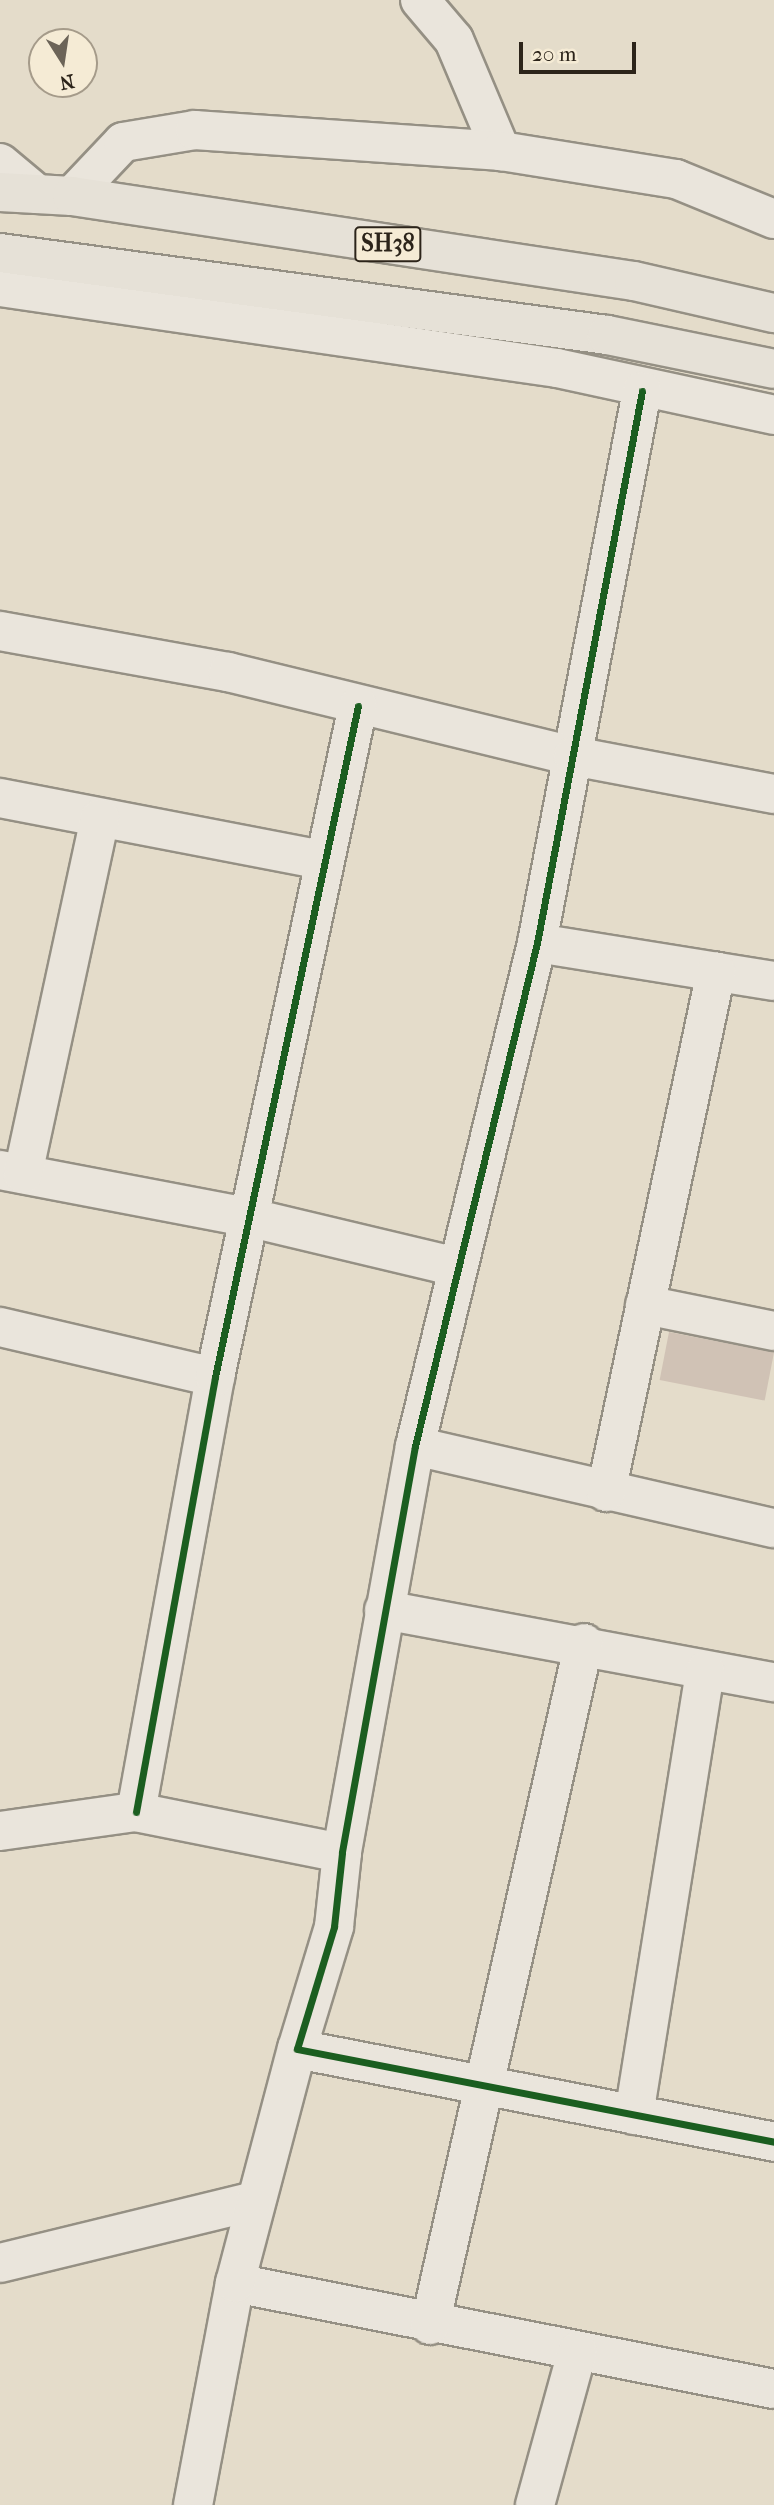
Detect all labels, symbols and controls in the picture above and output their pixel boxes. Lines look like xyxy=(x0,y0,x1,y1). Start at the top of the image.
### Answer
north arrow xyxy=(28,28,98,98)
scale bar xyxy=(522,28,639,72)
text: 20 m xyxy=(532,42,576,66)
text: N xyxy=(58,69,76,94)
road number: SH38 xyxy=(353,224,423,264)

